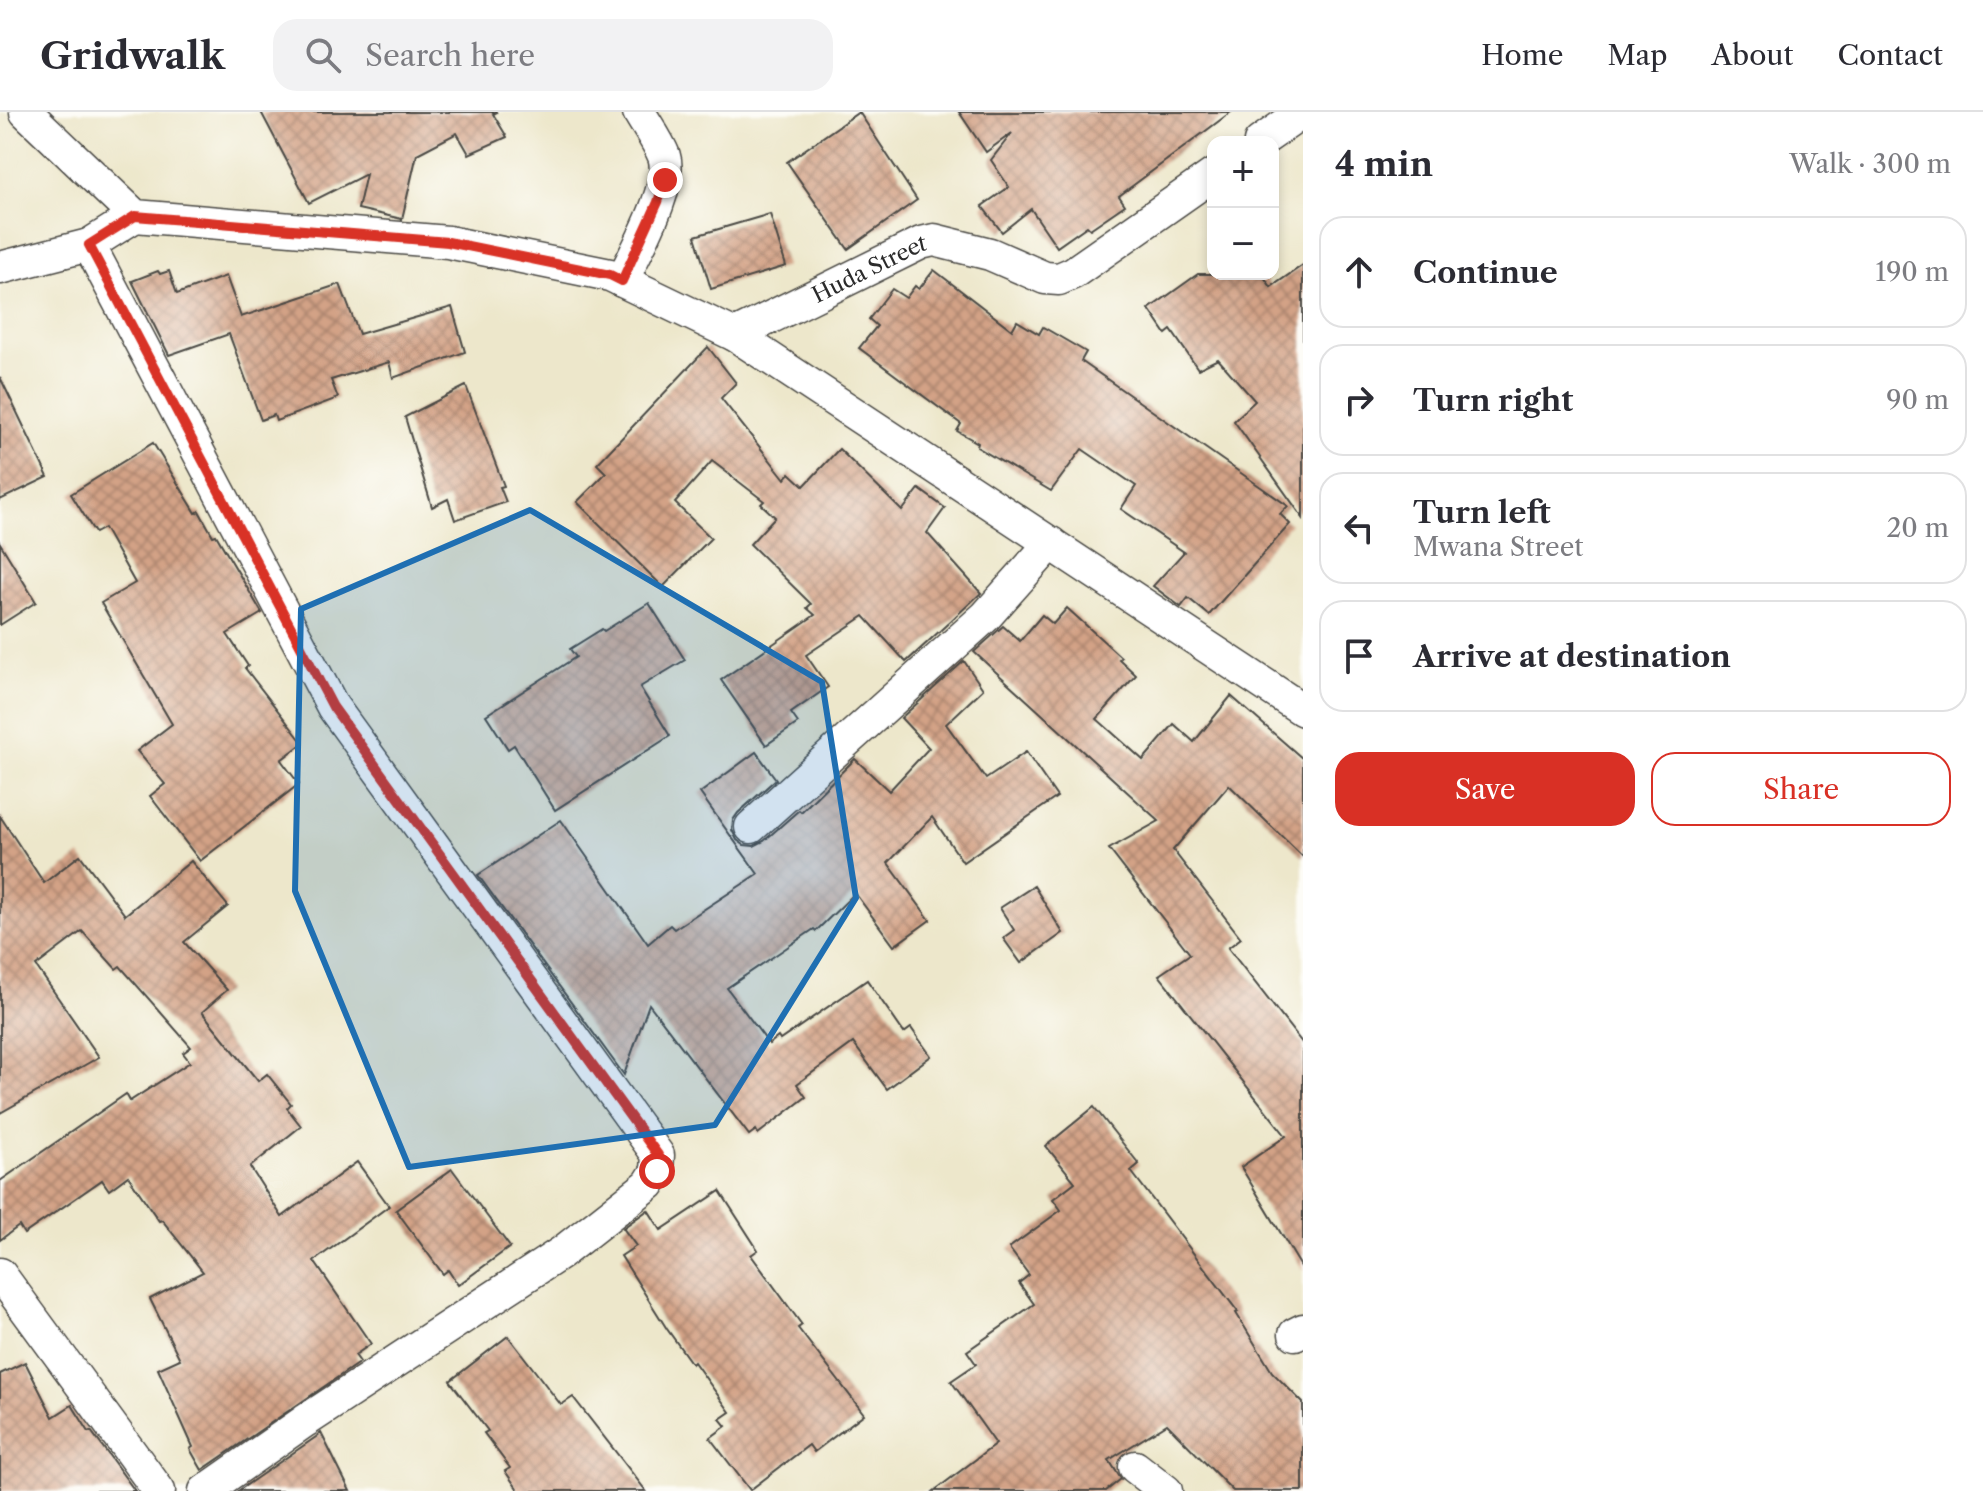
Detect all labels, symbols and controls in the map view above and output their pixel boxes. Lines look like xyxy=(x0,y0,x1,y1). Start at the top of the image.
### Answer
search box xyxy=(273,19,833,91)
text: Gridwalk xyxy=(40,32,225,79)
icon: search xyxy=(301,33,345,77)
text: Search here xyxy=(365,37,535,74)
text: Home xyxy=(1481,38,1563,72)
text: Map xyxy=(1607,38,1667,72)
text: About xyxy=(1711,38,1793,72)
text: Contact xyxy=(1837,38,1943,72)
map controls xyxy=(1207,136,1279,280)
button: + xyxy=(1207,136,1279,208)
text: 4 min xyxy=(1335,143,1433,185)
text: Walk · 300 m xyxy=(1789,148,1951,180)
route end xyxy=(647,162,683,198)
button: − xyxy=(1207,208,1279,280)
street label: Huda Street xyxy=(808,229,929,309)
icon: ahead xyxy=(1337,250,1381,294)
text: Continue xyxy=(1413,254,1558,291)
text: 190 m xyxy=(1875,256,1949,288)
icon: right xyxy=(1337,378,1381,422)
text: Turn right xyxy=(1413,382,1573,419)
text: 90 m xyxy=(1886,384,1949,416)
text: Turn left xyxy=(1413,494,1550,531)
icon: left xyxy=(1337,506,1381,550)
text: 20 m xyxy=(1886,512,1949,544)
text: Mwana Street xyxy=(1413,531,1583,563)
icon: arrive xyxy=(1337,634,1381,678)
text: Arrive at destination xyxy=(1413,638,1731,675)
button: Save xyxy=(1335,752,1635,826)
button: Share xyxy=(1651,752,1951,826)
route start xyxy=(639,1153,675,1189)

